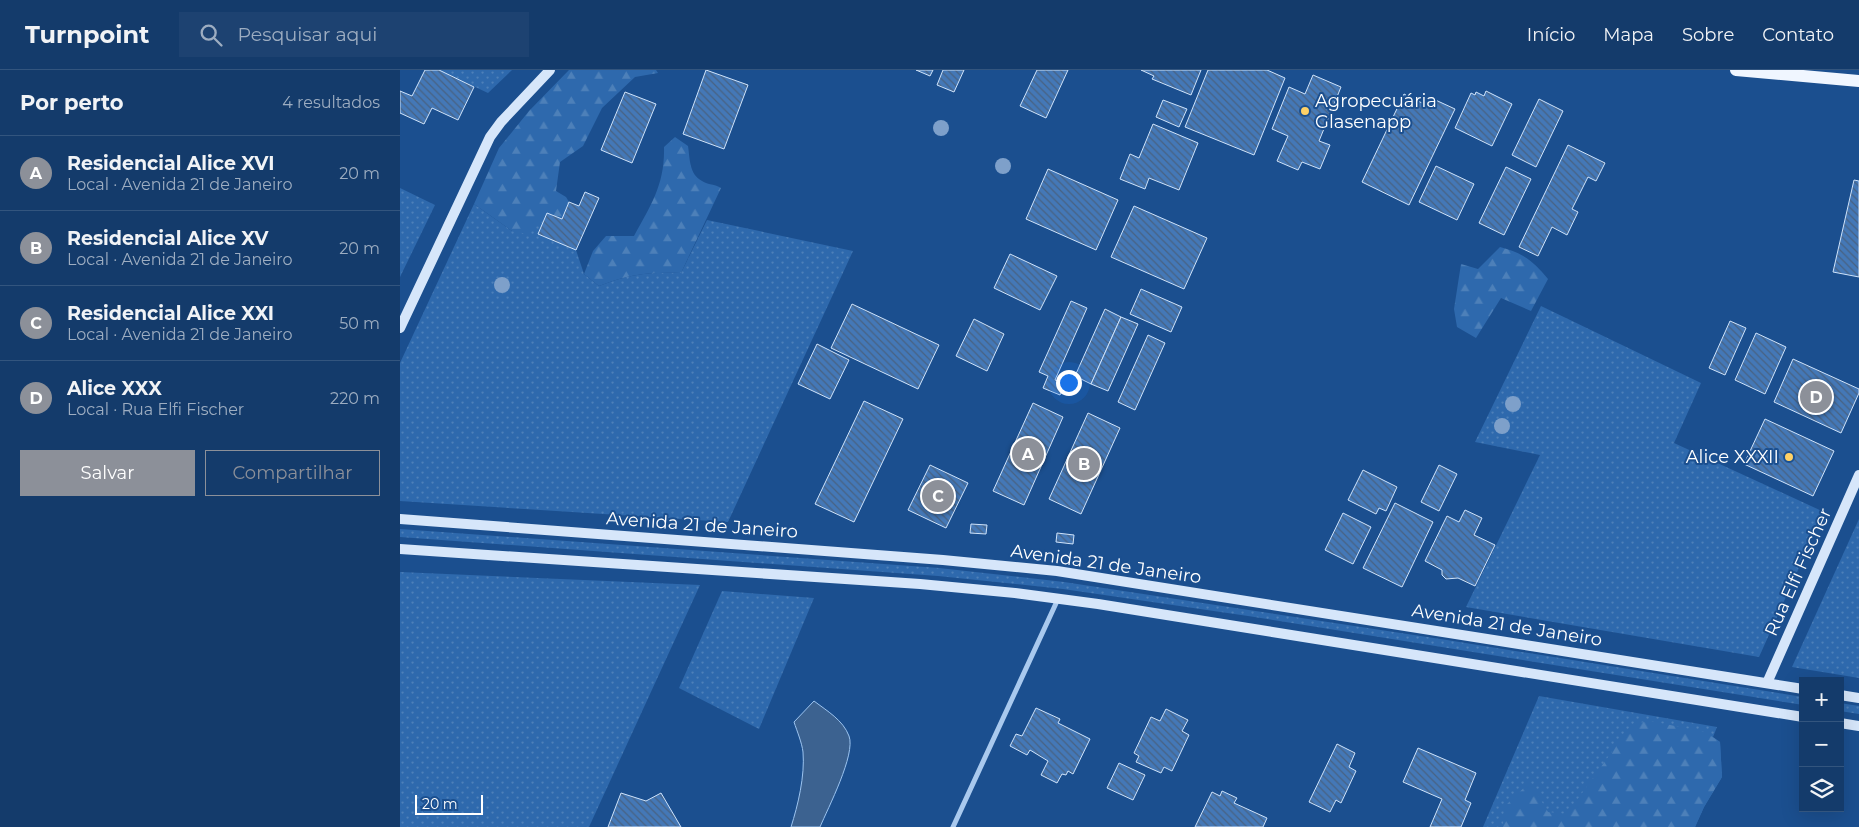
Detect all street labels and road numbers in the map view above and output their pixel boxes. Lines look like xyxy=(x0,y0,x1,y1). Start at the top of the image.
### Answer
street label: Rua Elfi Fischer xyxy=(1760,504,1836,640)
street label: Avenida 21 de Janeiro xyxy=(605,507,799,543)
street label: Avenida 21 de Janeiro xyxy=(1009,540,1203,588)
street label: Avenida 21 de Janeiro xyxy=(1410,599,1604,651)

